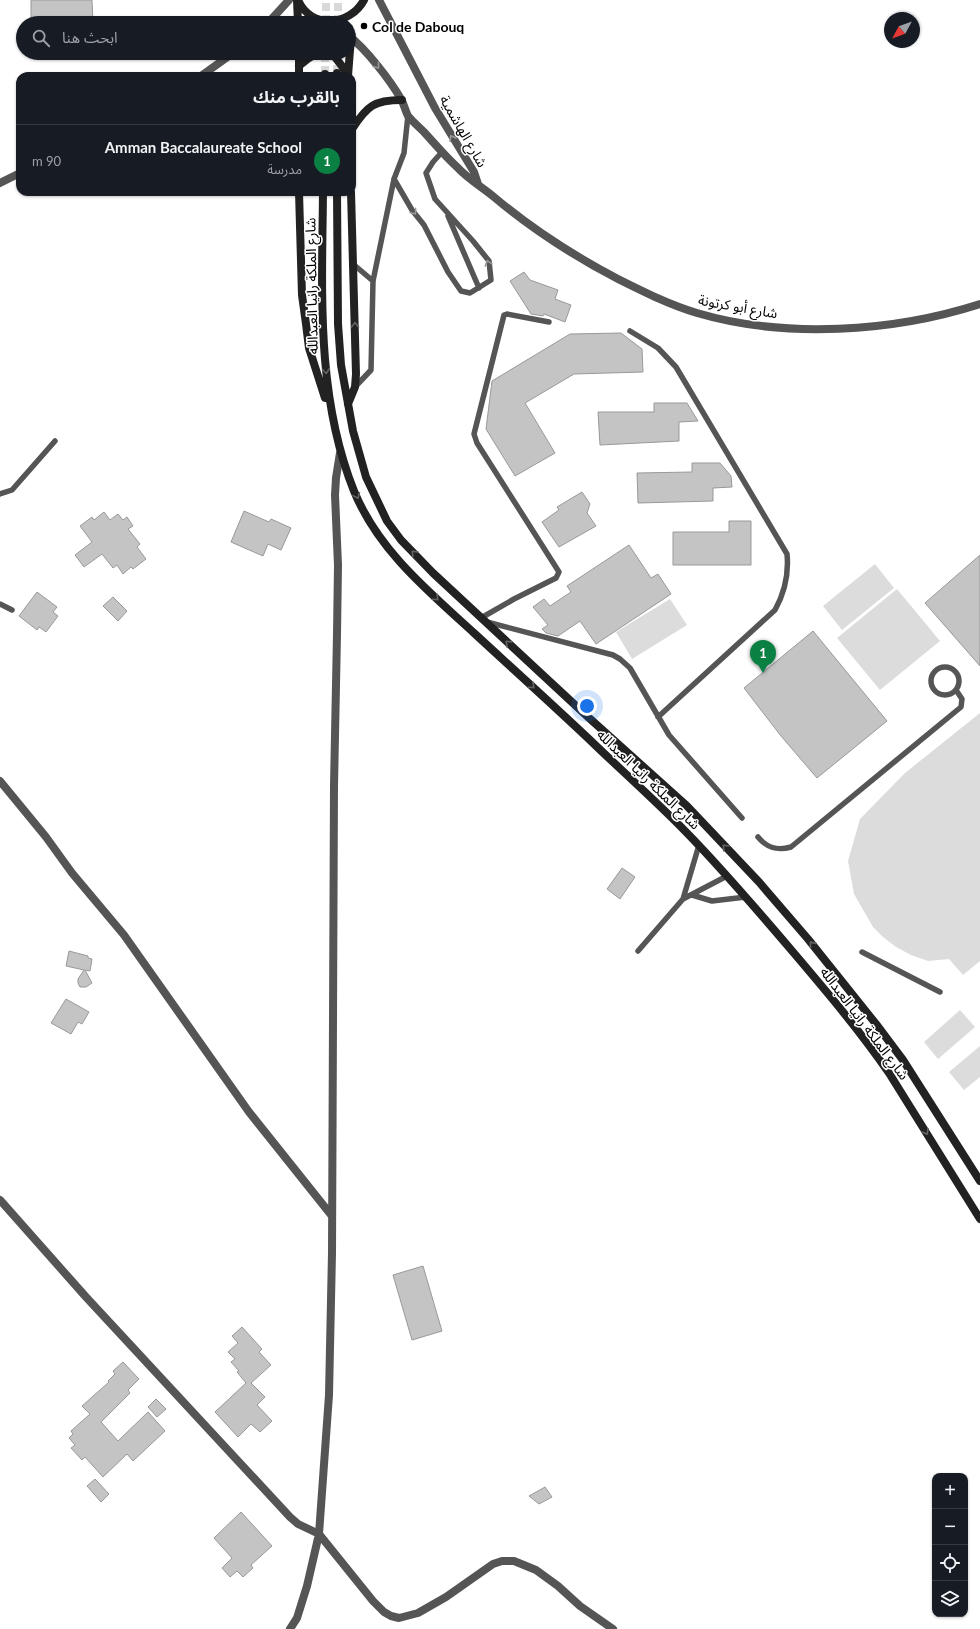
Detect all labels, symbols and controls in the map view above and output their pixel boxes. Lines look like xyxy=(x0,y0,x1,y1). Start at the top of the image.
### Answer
north arrow xyxy=(884,12,920,48)
search box xyxy=(16,16,356,60)
place label: Col de Dabouq xyxy=(372,18,464,35)
marker: Col de Dabouq xyxy=(359,21,369,31)
icon: search xyxy=(30,27,52,49)
text: ابحث هنا xyxy=(62,28,118,46)
one-way arrow xyxy=(372,61,379,68)
text: بالقرب منك xyxy=(253,86,340,107)
street label: شارع الهاشمية xyxy=(434,92,491,171)
one-way arrow xyxy=(450,135,457,142)
text: Amman Baccalaureate School xyxy=(105,138,302,156)
text: 90 m xyxy=(32,153,61,169)
text: 1 xyxy=(323,153,331,169)
text: مدرسة xyxy=(267,161,302,177)
one-way arrow xyxy=(409,207,416,214)
street label: شارع الملكة رانيا العبدالله xyxy=(301,217,324,355)
one-way arrow xyxy=(484,260,492,267)
street label: شارع أبو كرتونة xyxy=(696,291,779,324)
one-way arrow xyxy=(351,322,359,328)
one-way arrow xyxy=(321,368,330,374)
one-way arrow xyxy=(352,492,360,500)
one-way arrow xyxy=(412,551,419,558)
one-way arrow xyxy=(431,593,439,601)
one-way arrow xyxy=(505,640,513,648)
pin: 1 xyxy=(750,640,776,673)
one-way arrow xyxy=(527,681,535,689)
your location xyxy=(577,696,597,716)
street label: شارع الملكة رانيا العبدالله xyxy=(592,725,704,835)
one-way arrow xyxy=(723,844,730,852)
one-way arrow xyxy=(809,942,816,949)
street label: شارع الملكة رانيا العبدالله xyxy=(815,963,913,1085)
one-way arrow xyxy=(921,1128,928,1135)
map controls xyxy=(932,1473,968,1617)
button: + xyxy=(932,1473,968,1509)
button: − xyxy=(932,1509,968,1545)
button: locate xyxy=(932,1545,968,1581)
button: layers xyxy=(932,1581,968,1617)

